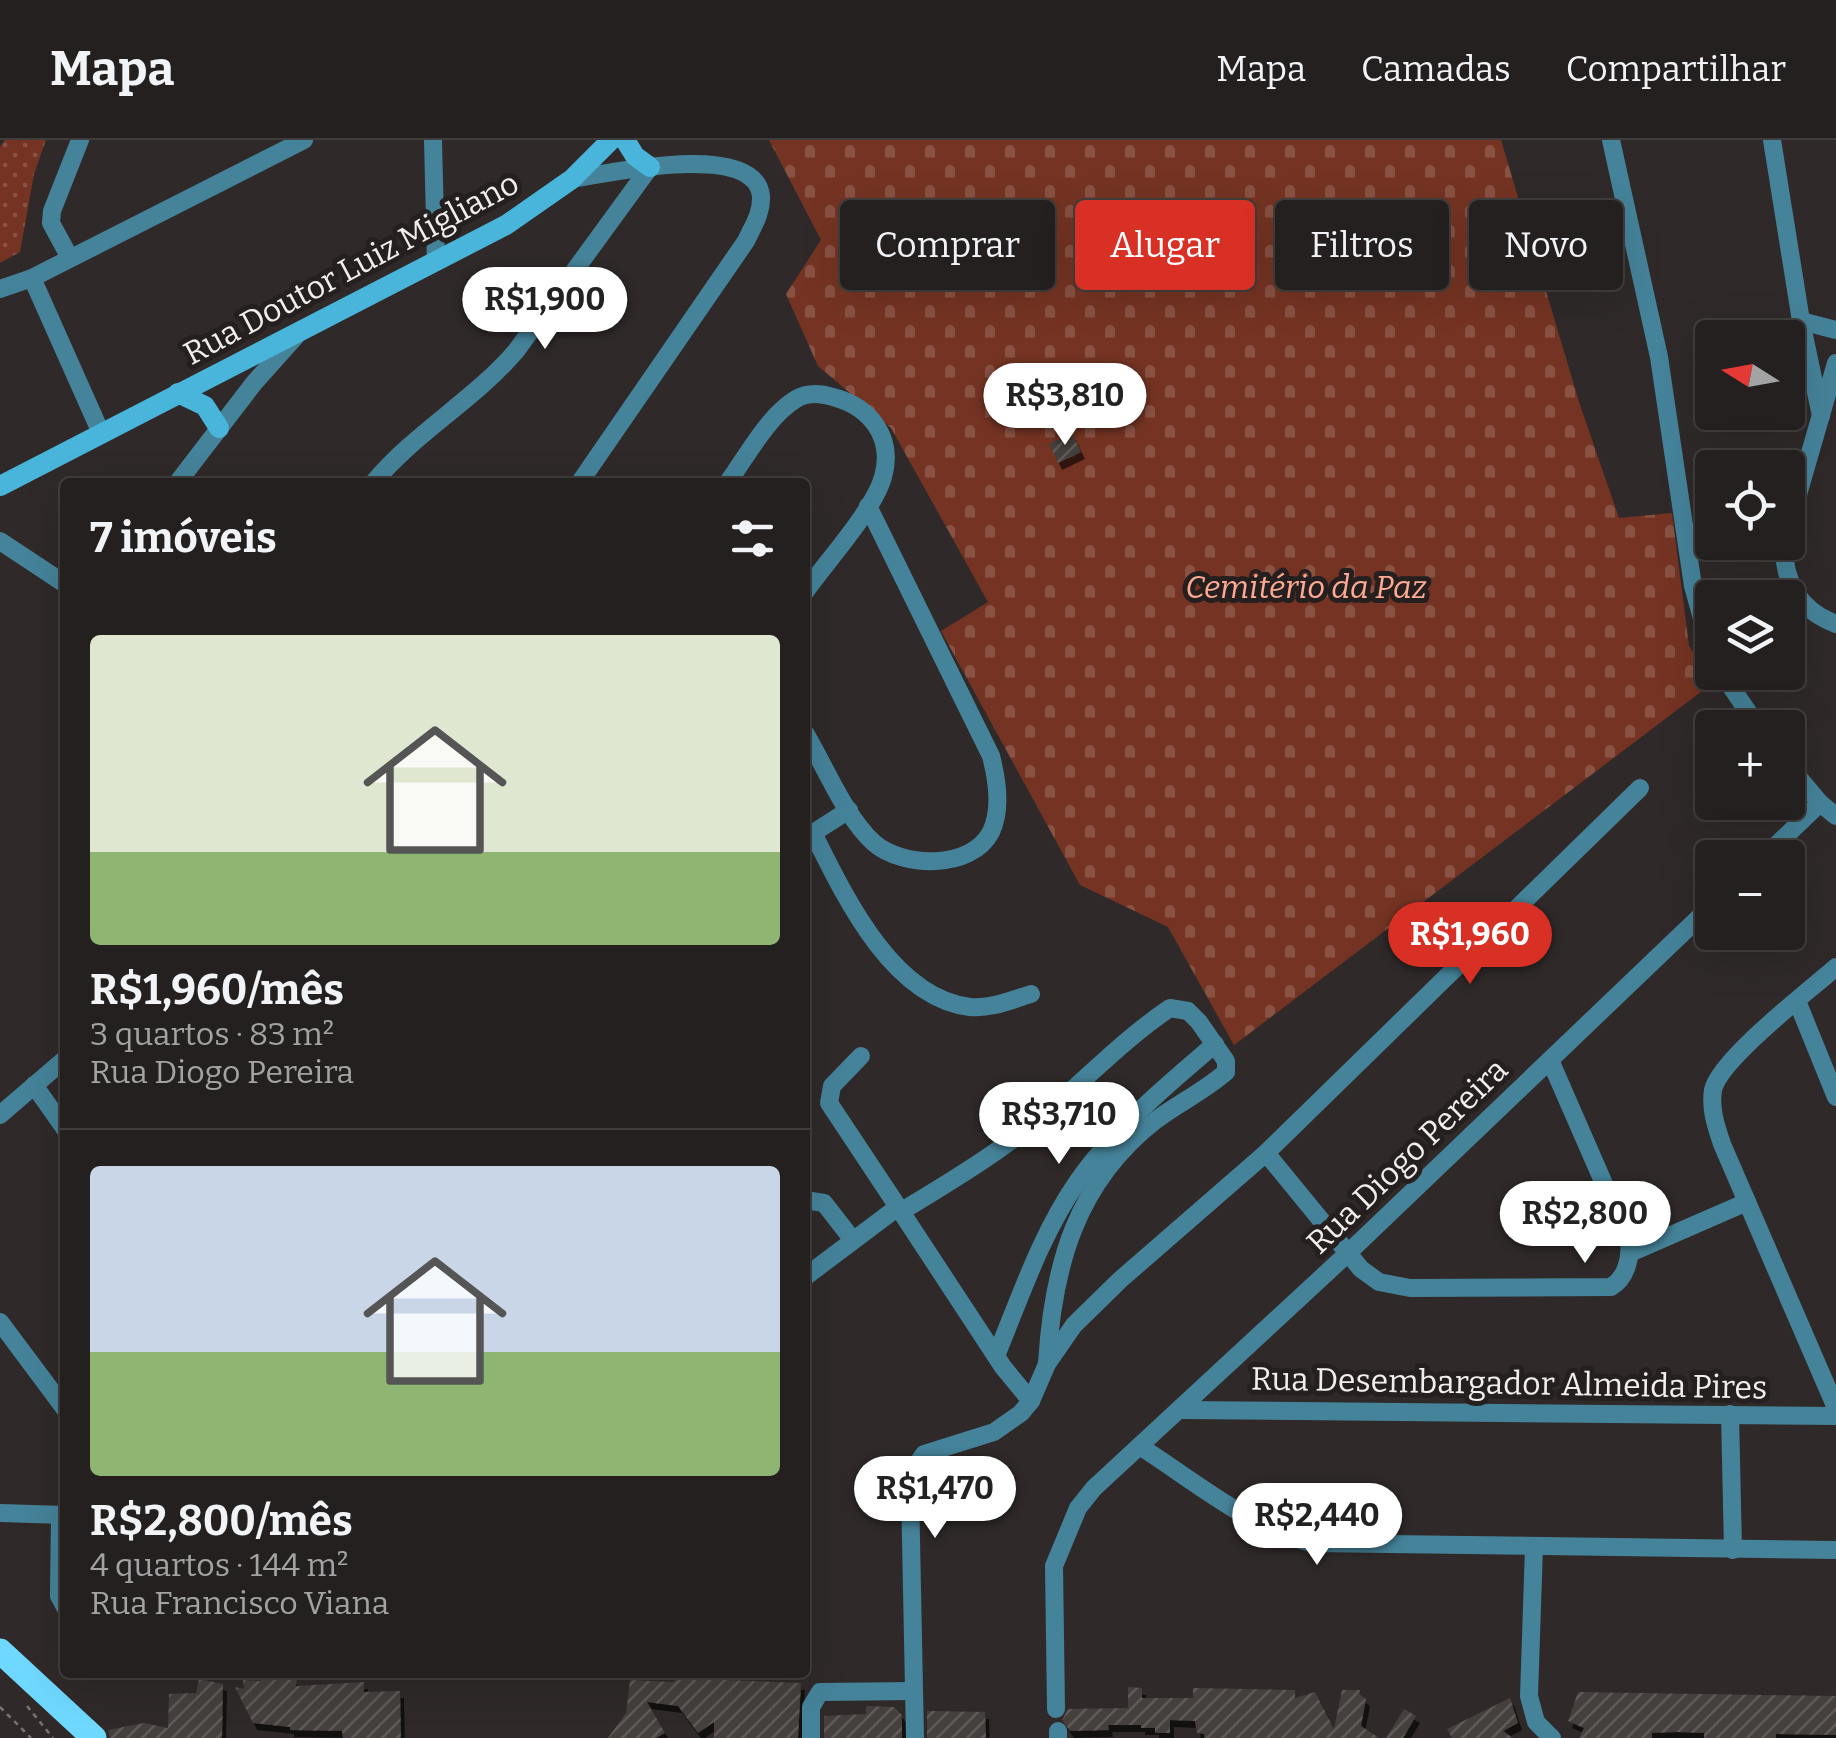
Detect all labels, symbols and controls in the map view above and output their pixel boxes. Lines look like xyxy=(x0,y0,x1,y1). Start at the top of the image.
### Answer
text: Mapa xyxy=(50,40,174,98)
text: Mapa xyxy=(1216,48,1306,90)
text: Camadas xyxy=(1361,48,1511,90)
text: Compartilhar xyxy=(1566,48,1786,90)
street label: Rua Doutor Luiz Migliano xyxy=(177,164,525,372)
chip: Comprar xyxy=(840,200,1055,290)
chip: Alugar xyxy=(1075,200,1255,290)
chip: Filtros xyxy=(1275,200,1449,290)
chip: Novo xyxy=(1469,200,1623,290)
pin: R$1,900 xyxy=(453,267,637,352)
text: R$1,900 xyxy=(484,280,606,318)
north arrow xyxy=(1695,320,1805,430)
map controls xyxy=(1695,320,1805,950)
pin: R$3,810 xyxy=(973,363,1157,448)
text: R$3,810 xyxy=(1005,376,1125,414)
button: locate xyxy=(1695,450,1805,560)
icon: filters xyxy=(725,511,780,566)
text: 7 imóveis xyxy=(90,513,277,563)
park label: Cemitério da Paz xyxy=(1185,568,1427,606)
button: layers xyxy=(1695,580,1805,690)
icon: home xyxy=(345,700,525,880)
button: + xyxy=(1695,710,1805,820)
button: − xyxy=(1695,840,1805,950)
pin: R$1,960 xyxy=(1378,902,1562,987)
text: R$1,960 xyxy=(1410,915,1530,953)
text: R$1,960/mês xyxy=(90,965,344,1015)
text: 3 quartos · 83 m² xyxy=(90,1015,334,1053)
street label: Rua Diogo Pereira xyxy=(1299,1051,1515,1261)
text: Rua Diogo Pereira xyxy=(90,1053,354,1091)
pin: R$3,710 xyxy=(967,1082,1151,1167)
text: R$3,710 xyxy=(1001,1095,1117,1133)
pin: R$2,800 xyxy=(1493,1181,1677,1266)
text: R$2,800 xyxy=(1522,1194,1648,1232)
icon: home xyxy=(345,1231,525,1411)
street label: Rua Desembargador Almeida Pires xyxy=(1251,1359,1767,1407)
pin: R$1,470 xyxy=(843,1456,1027,1541)
text: R$1,470 xyxy=(876,1469,994,1507)
pin: R$2,440 xyxy=(1225,1483,1409,1568)
text: R$2,800/mês xyxy=(90,1496,353,1546)
text: R$2,440 xyxy=(1254,1496,1380,1534)
text: 4 quartos · 144 m² xyxy=(90,1546,348,1584)
text: Rua Francisco Viana xyxy=(90,1584,389,1622)

